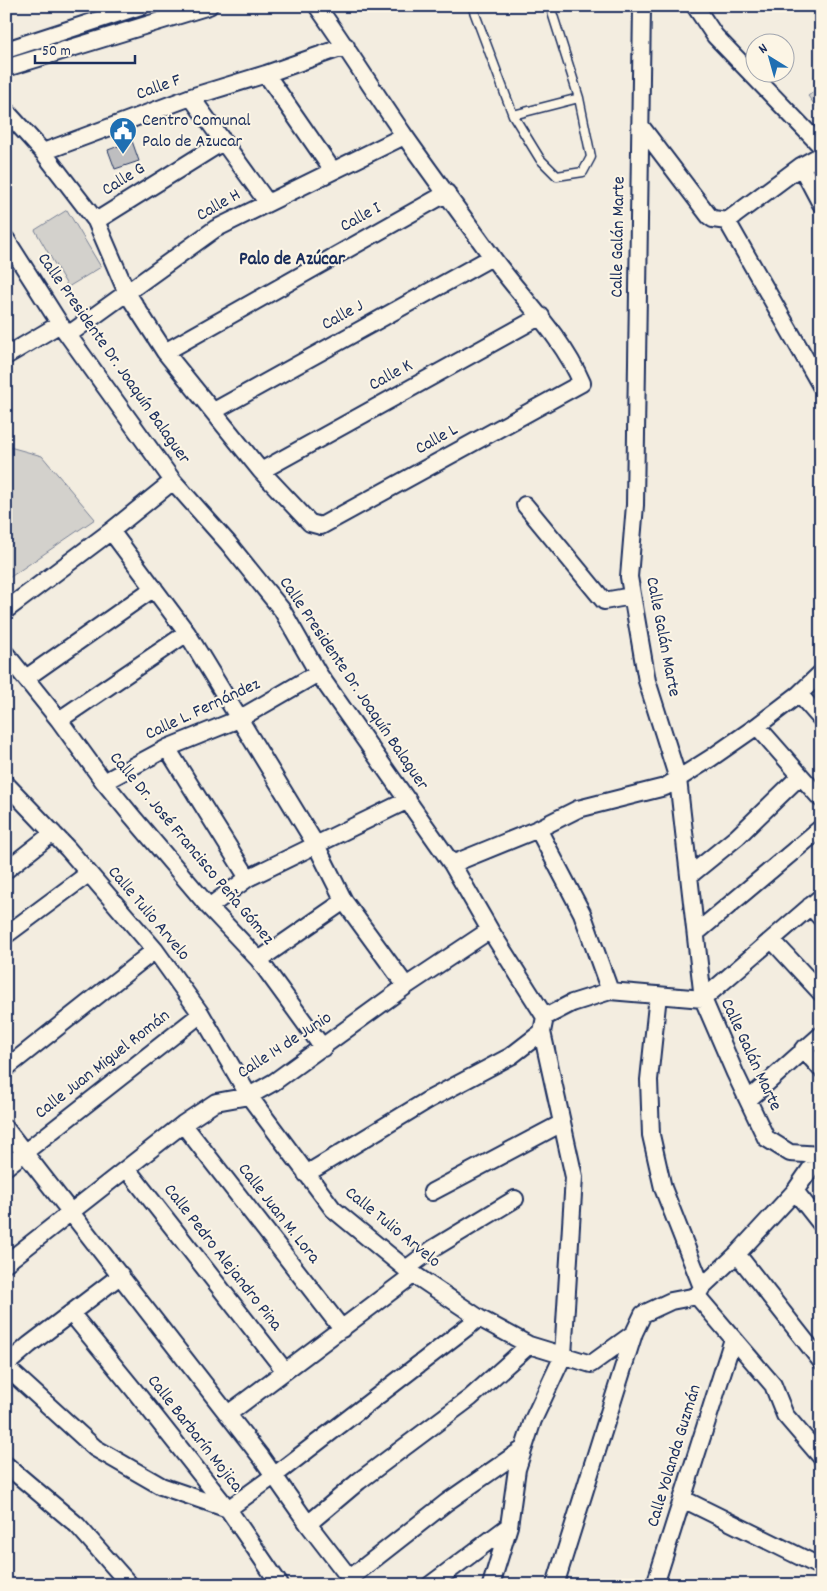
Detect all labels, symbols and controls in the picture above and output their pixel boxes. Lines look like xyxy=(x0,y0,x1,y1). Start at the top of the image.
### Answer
scale bar xyxy=(35,32,135,64)
north arrow xyxy=(744,32,794,82)
text: N xyxy=(755,39,772,59)
text: 50 m xyxy=(42,41,71,63)
street label: Calle F xyxy=(133,68,185,108)
place label: Centro Comunal Palo de Azucar xyxy=(142,109,251,155)
public building icon: Centro Comunal Palo de Azucar xyxy=(108,116,138,155)
street label: Calle G xyxy=(97,157,151,203)
street label: Calle Galán Marte xyxy=(605,176,633,298)
street label: Calle H xyxy=(192,183,246,229)
street label: Calle I xyxy=(336,196,386,239)
district label: Palo de Azúcar xyxy=(239,247,346,274)
street label: Calle Presidente Dr. Joaquín Balaguer xyxy=(30,248,196,470)
street label: Calle J xyxy=(317,294,369,338)
street label: Calle K xyxy=(365,354,417,398)
street label: Calle L xyxy=(411,418,463,462)
street label: Calle Presidente Dr. Joaquín Balaguer xyxy=(272,572,434,796)
street label: Calle Galán Marte xyxy=(638,575,686,699)
street label: Calle L. Fernández xyxy=(142,672,265,748)
street label: Calle Dr. José Francisco Peña Gómez xyxy=(103,747,279,951)
street label: Calle Tulio Arvelo xyxy=(101,861,195,967)
street label: Calle Galán Marte xyxy=(713,995,787,1115)
street label: Calle Juan Miguel Román xyxy=(30,1004,176,1126)
street label: Calle 14 de Junio xyxy=(233,1006,337,1086)
street label: Calle Juan M. Lora xyxy=(231,1159,326,1270)
street label: Calle Pedro Alejandro Pina xyxy=(157,1179,288,1337)
street label: Calle Tulio Arvelo xyxy=(339,1182,445,1274)
street label: Calle Barbarín Mojica xyxy=(140,1370,248,1498)
street label: Calle Yolanda Guzmán xyxy=(641,1382,709,1530)

